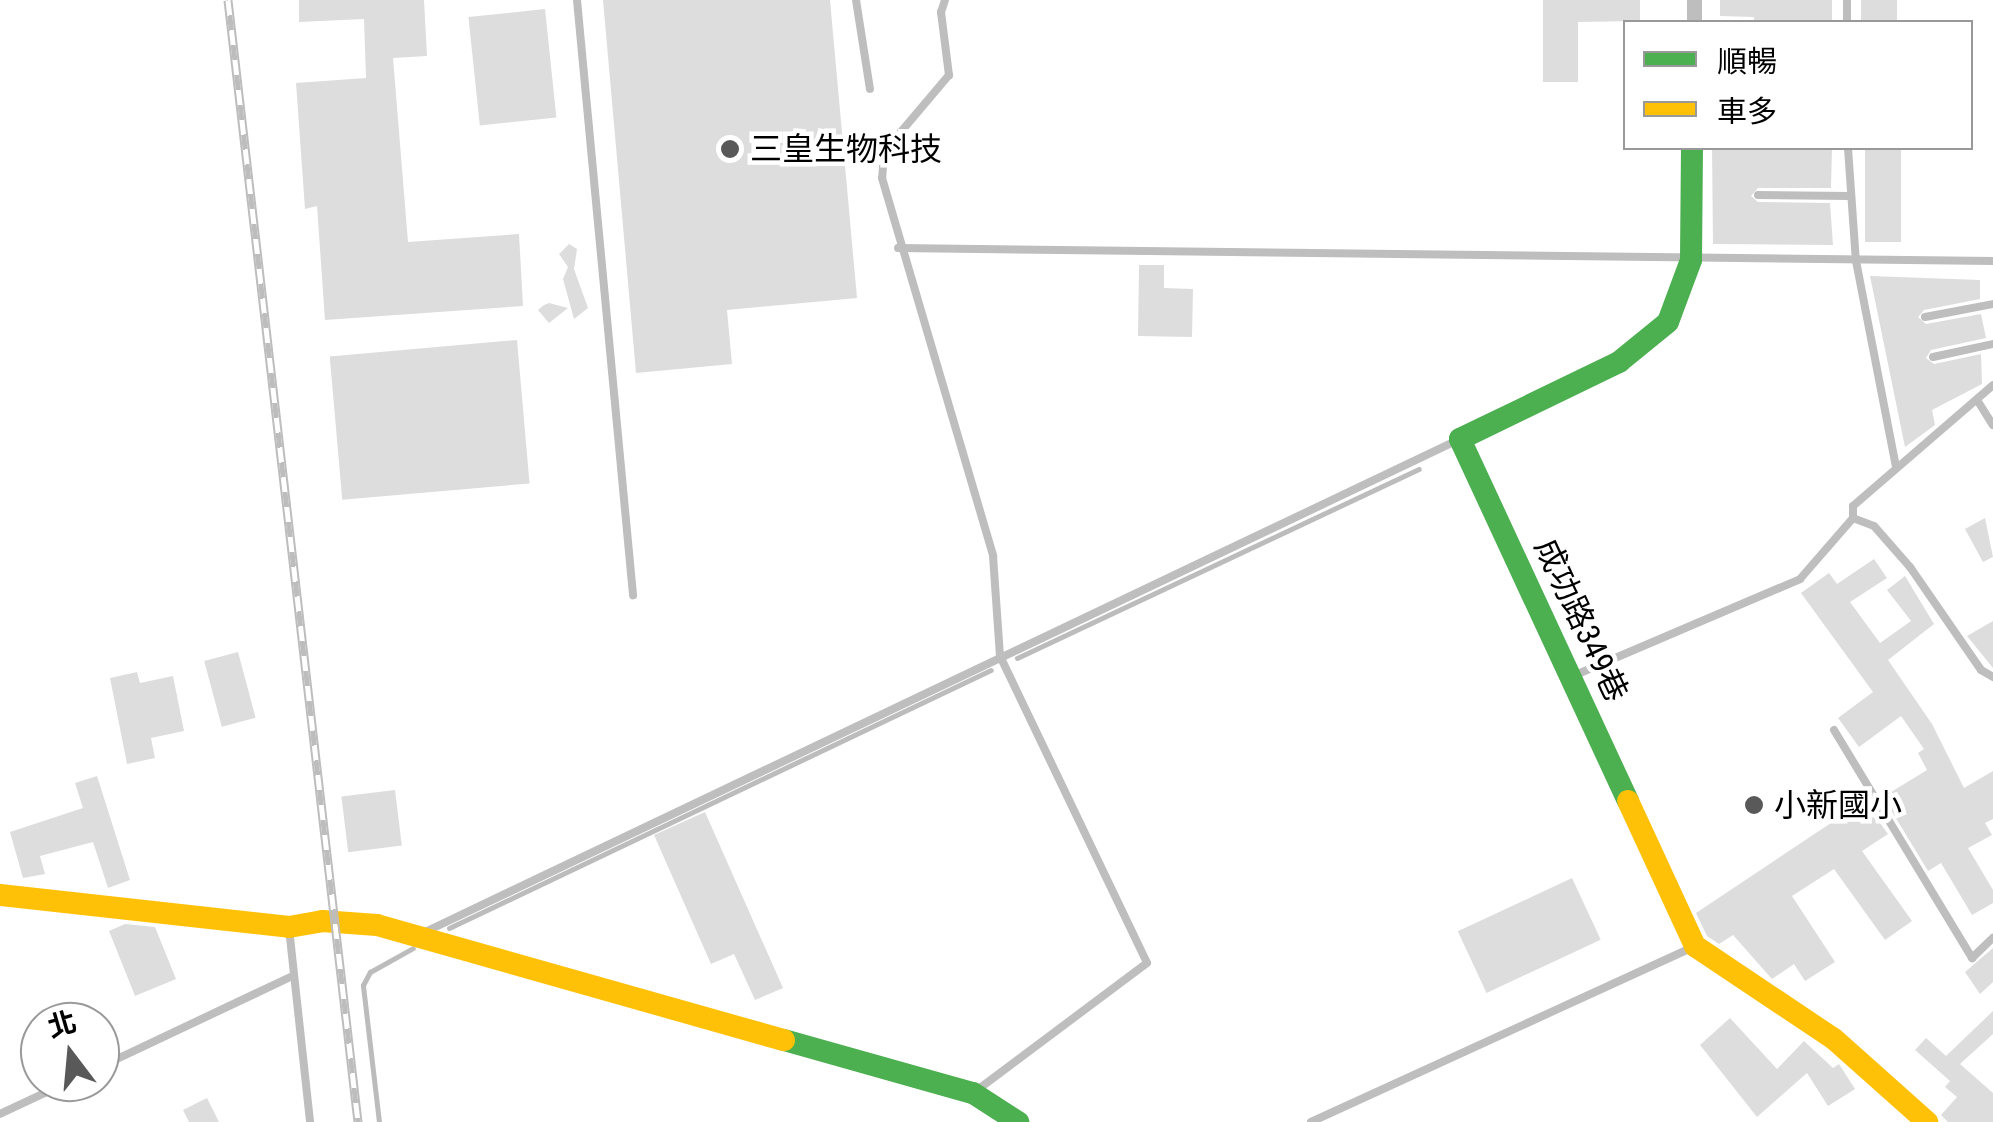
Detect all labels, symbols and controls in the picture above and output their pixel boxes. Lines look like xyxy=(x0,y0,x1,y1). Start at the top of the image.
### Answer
legend xyxy=(1623,20,1973,150)
text: 順暢 xyxy=(1717,44,1777,79)
text: 車多 xyxy=(1717,94,1777,129)
place label: 三皇生物科技 xyxy=(750,130,942,168)
marker: 三皇生物科技 xyxy=(719,138,741,160)
street label: 成功路349巷 xyxy=(1527,532,1635,708)
place label: 小新國小 xyxy=(1774,786,1902,824)
marker: 小新國小 xyxy=(1743,794,1765,816)
north arrow xyxy=(20,1002,120,1102)
text: 北 xyxy=(44,1005,80,1044)

